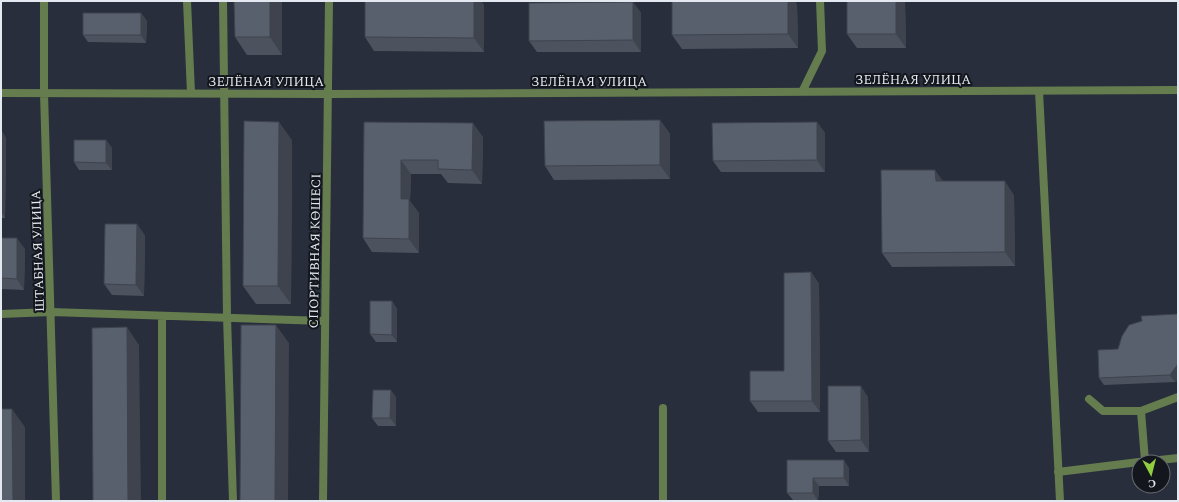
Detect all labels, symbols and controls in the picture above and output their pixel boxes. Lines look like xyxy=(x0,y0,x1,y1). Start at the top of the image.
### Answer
street label: ЗЕЛЁНАЯ УЛИЦА xyxy=(855,70,971,90)
street label: ЗЕЛЁНАЯ УЛИЦА xyxy=(208,72,324,92)
street label: ЗЕЛЁНАЯ УЛИЦА xyxy=(531,72,647,92)
street label: СПОРТИВНАЯ КӨШЕСІ xyxy=(304,173,326,329)
street label: ШТАБНАЯ УЛИЦА xyxy=(26,189,50,312)
north arrow xyxy=(1131,454,1171,494)
text: С xyxy=(1147,475,1157,492)

